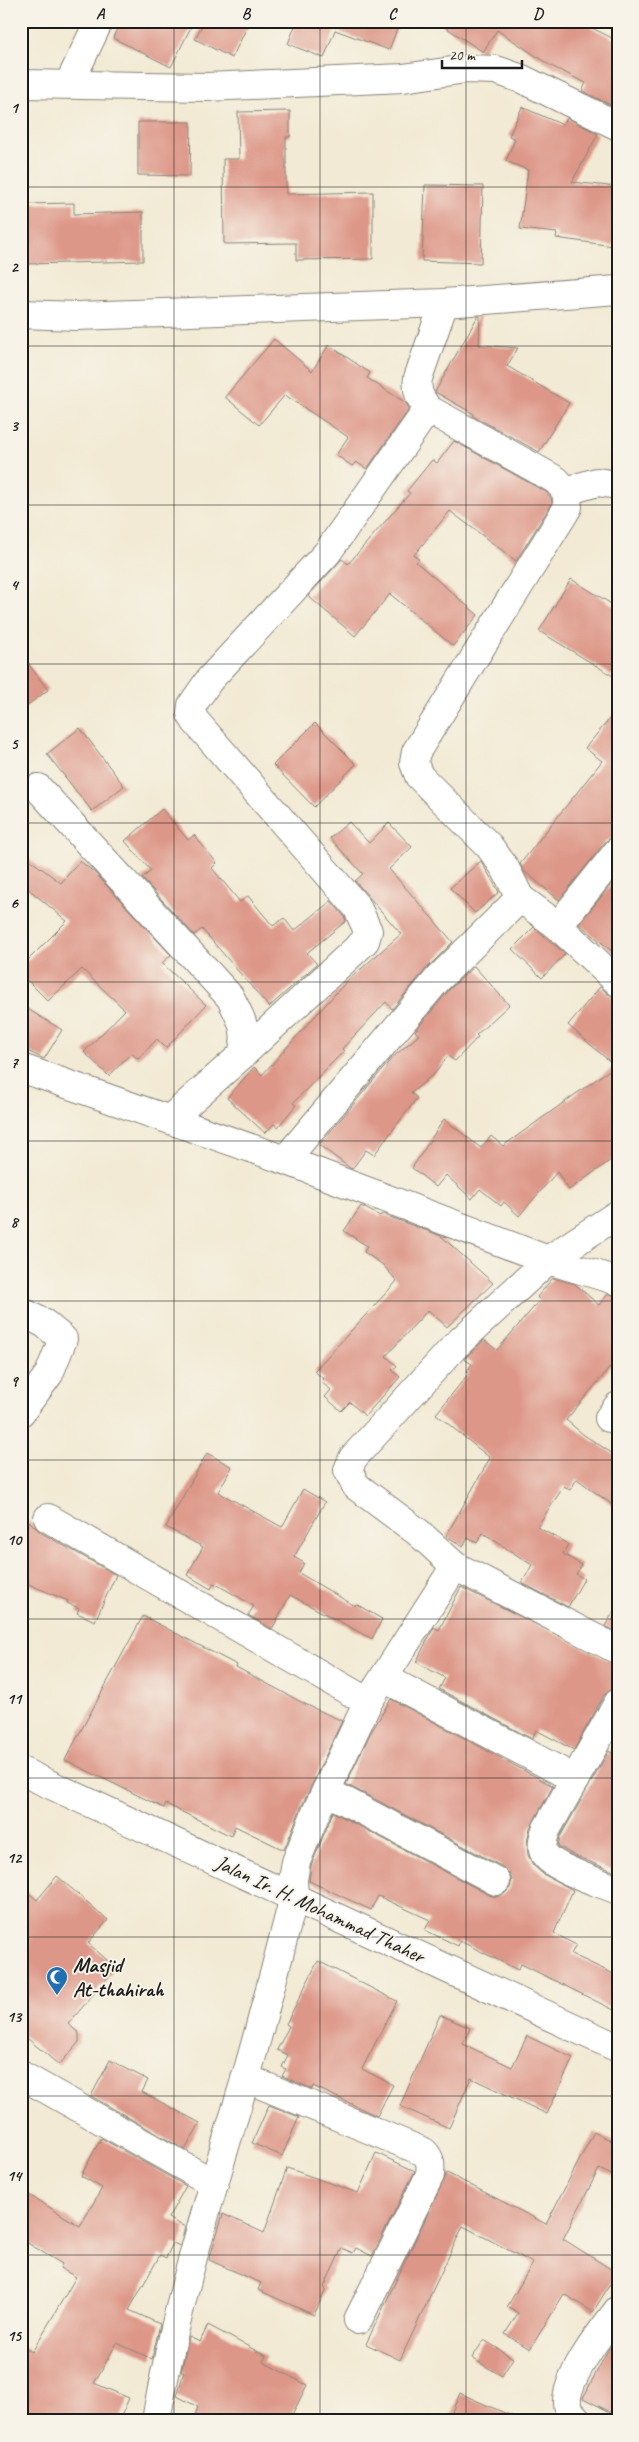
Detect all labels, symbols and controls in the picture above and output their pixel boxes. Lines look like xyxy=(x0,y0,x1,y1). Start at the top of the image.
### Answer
text: A xyxy=(96,4,106,24)
text: B xyxy=(242,4,252,24)
text: C xyxy=(388,4,398,24)
text: D xyxy=(533,4,544,24)
scale bar xyxy=(442,38,522,70)
text: 20 m xyxy=(449,46,476,65)
text: 1 xyxy=(10,98,19,118)
text: 2 xyxy=(10,257,19,277)
text: 3 xyxy=(10,416,19,436)
text: 4 xyxy=(10,575,19,595)
text: 5 xyxy=(11,734,20,754)
text: 6 xyxy=(10,893,19,913)
text: 7 xyxy=(10,1053,19,1073)
text: 8 xyxy=(10,1212,19,1232)
text: 9 xyxy=(10,1371,19,1391)
text: 10 xyxy=(7,1530,23,1550)
text: 11 xyxy=(7,1689,23,1709)
text: 12 xyxy=(7,1848,23,1868)
street label: Jalan Ir. H. Mohammad Thaher xyxy=(210,1849,431,1970)
place label: Masjid At-thahirah xyxy=(73,1952,165,2002)
mosque icon: Masjid At-thahirah xyxy=(45,1965,69,1996)
text: 13 xyxy=(7,2007,23,2027)
text: 14 xyxy=(7,2166,23,2186)
text: 15 xyxy=(7,2326,23,2346)

